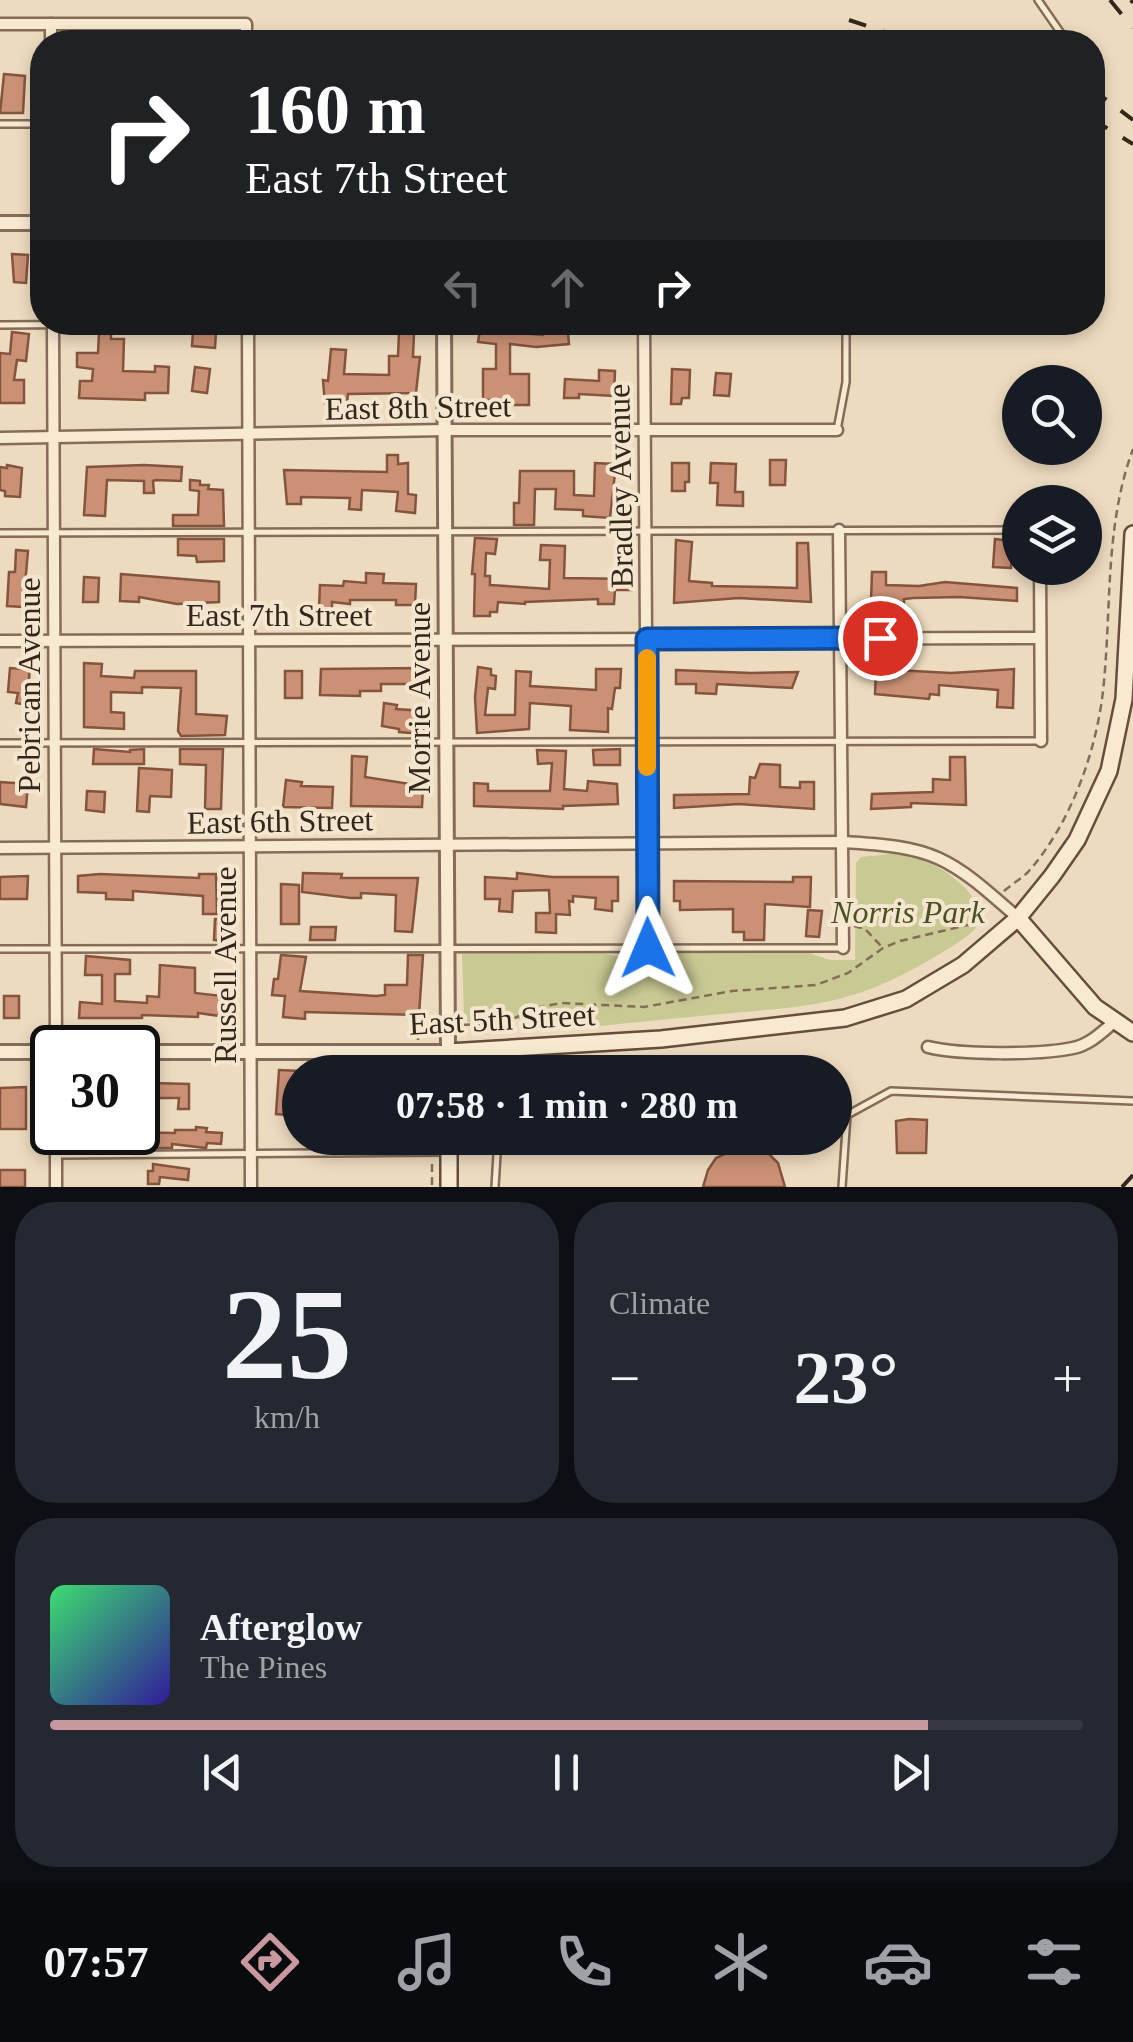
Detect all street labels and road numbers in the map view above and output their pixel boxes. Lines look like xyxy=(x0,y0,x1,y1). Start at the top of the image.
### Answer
street label: Bradley Avenue xyxy=(600,383,640,589)
street label: East 8th Street xyxy=(324,387,512,427)
street label: Pebrican Avenue xyxy=(11,577,47,793)
street label: East 7th Street xyxy=(186,597,372,633)
street label: Morrie Avenue xyxy=(401,602,437,794)
street label: East 6th Street xyxy=(186,801,374,841)
street label: Russell Avenue xyxy=(207,866,243,1064)
street label: East 5th Street xyxy=(408,996,596,1042)

